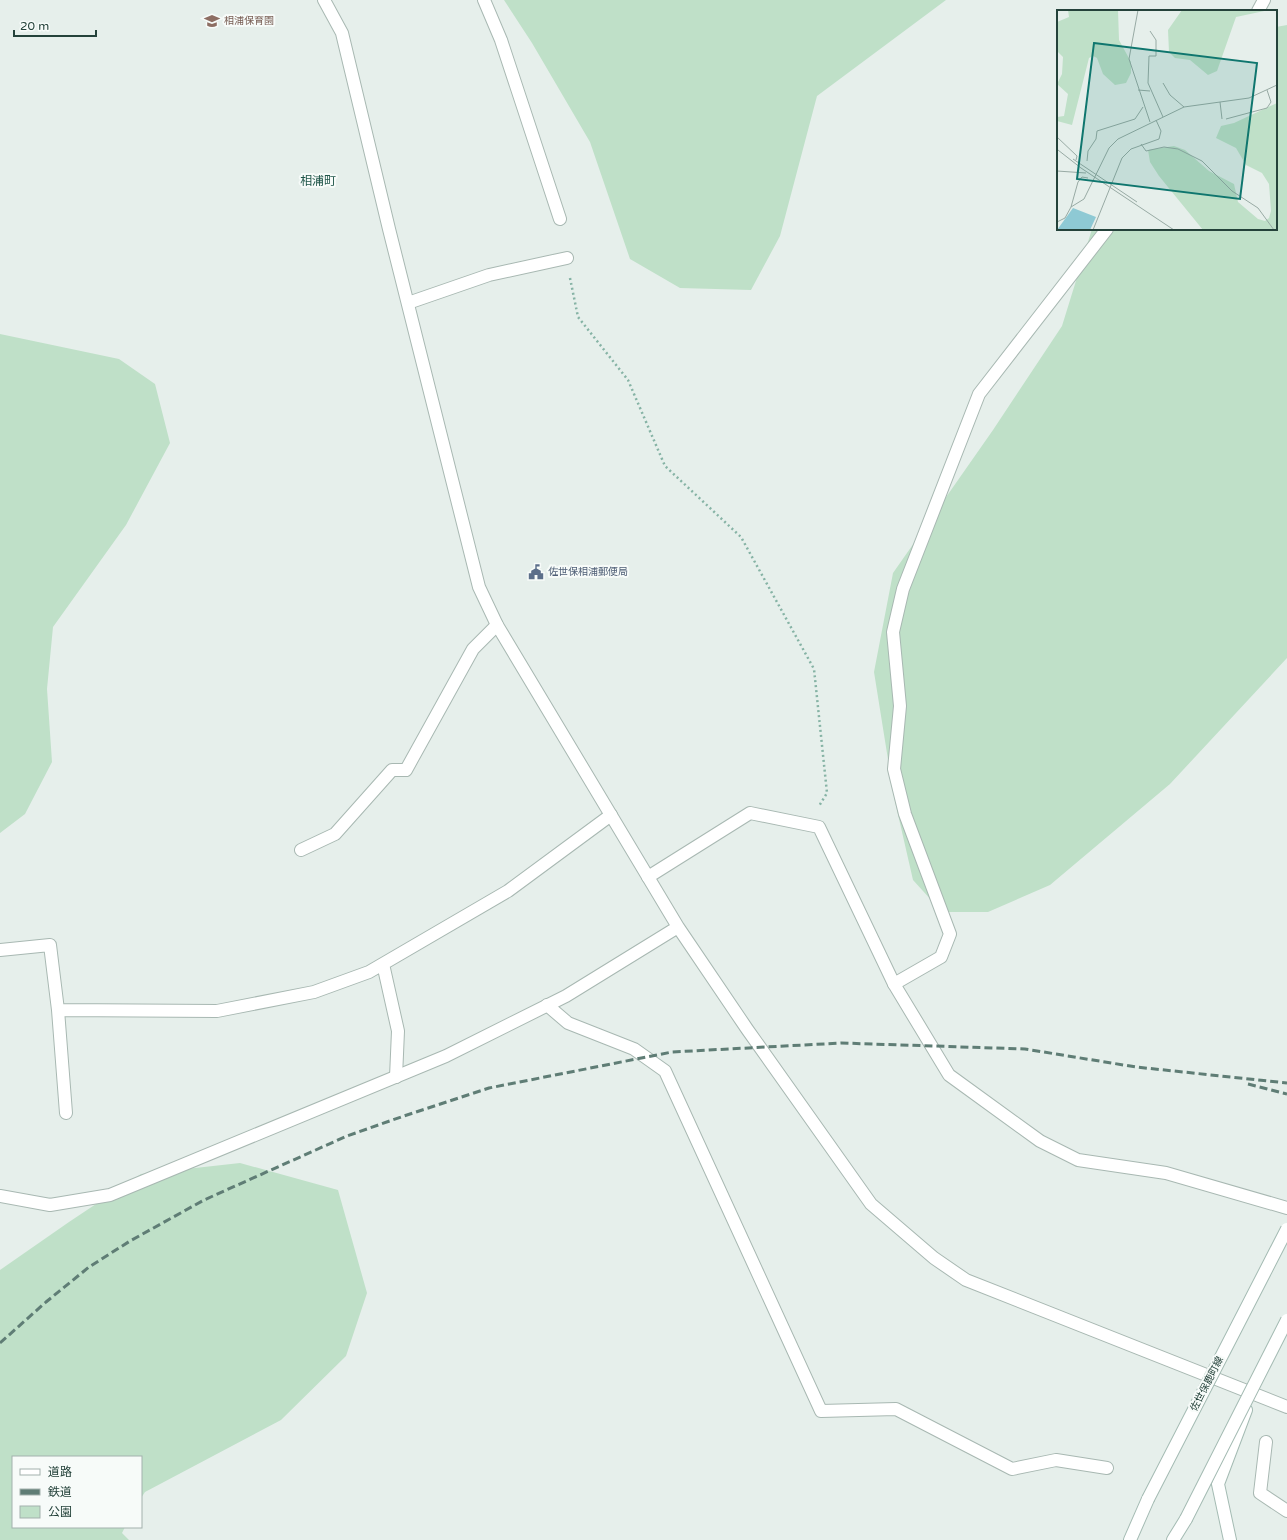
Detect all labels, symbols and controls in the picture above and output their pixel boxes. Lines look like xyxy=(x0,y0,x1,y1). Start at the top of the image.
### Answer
inset map xyxy=(1057,10,1277,230)
scale bar xyxy=(14,12,96,38)
school or university icon: 相浦保育園 xyxy=(203,12,221,30)
place label: 相浦保育園 xyxy=(224,15,274,27)
text: 20 m xyxy=(20,19,49,33)
district label: 相浦町 xyxy=(300,174,336,188)
public building icon: 佐世保相浦郵便局 xyxy=(527,563,545,581)
place label: 佐世保相浦郵便局 xyxy=(548,566,628,578)
street label: 佐世保鹿町線 xyxy=(1188,1355,1226,1413)
legend xyxy=(12,1456,142,1528)
text: 道路 xyxy=(48,1465,72,1479)
text: 鉄道 xyxy=(48,1485,72,1499)
text: 公園 xyxy=(48,1505,72,1519)

